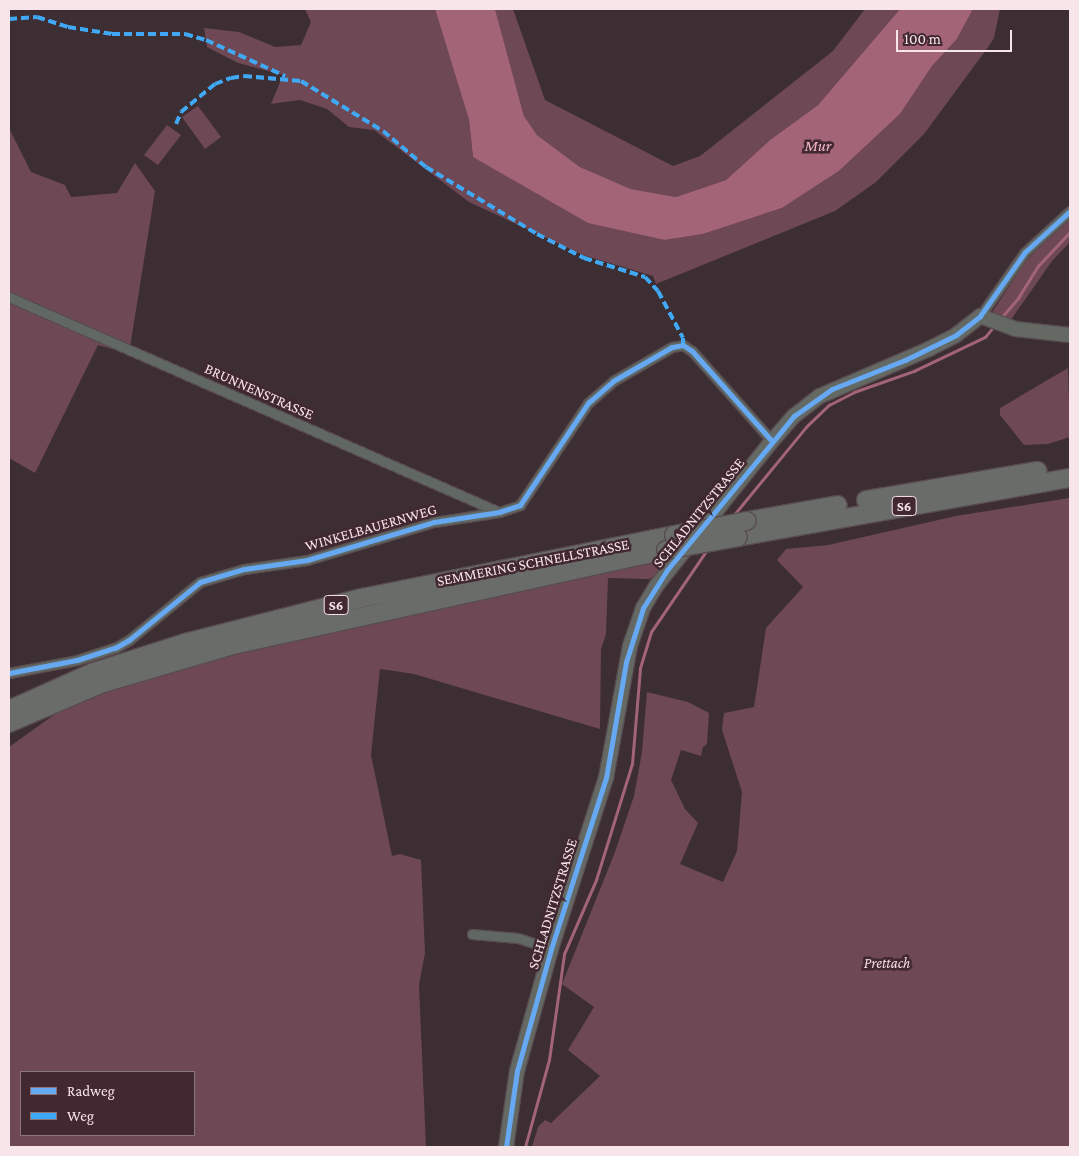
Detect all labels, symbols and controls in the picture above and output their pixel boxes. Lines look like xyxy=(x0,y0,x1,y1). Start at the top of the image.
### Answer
scale bar xyxy=(899,20,1015,52)
text: 100 m xyxy=(904,31,941,47)
water label: Mur xyxy=(805,136,831,156)
street label: BRUNNENSTRASSE xyxy=(202,360,316,424)
street label: SCHLADNITZSTRASSE xyxy=(649,455,749,571)
road number: S6 xyxy=(892,494,916,518)
street label: WINKELBAUERNWEG xyxy=(303,501,439,555)
street label: SEMMERING SCHNELLSTRASSE xyxy=(435,536,631,590)
road number: S6 xyxy=(324,594,348,616)
street label: SCHLADNITZSTRASSE xyxy=(525,836,581,972)
park label: Prettach xyxy=(864,955,910,973)
legend xyxy=(20,1071,195,1136)
text: Radweg xyxy=(67,1083,115,1099)
text: Weg xyxy=(67,1108,94,1124)

